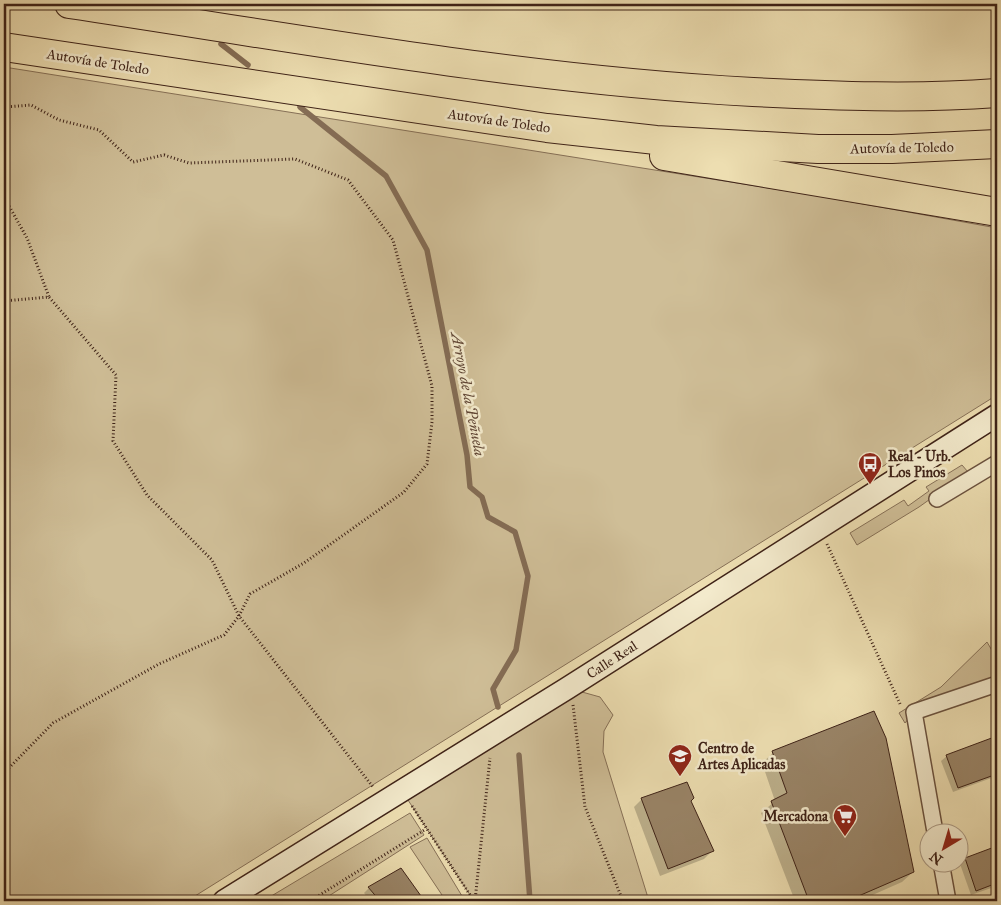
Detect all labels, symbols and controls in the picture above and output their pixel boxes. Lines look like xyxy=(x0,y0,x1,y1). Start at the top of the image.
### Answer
street label: Autovía de Toledo xyxy=(45,45,150,78)
street label: Autovía de Toledo xyxy=(446,105,551,137)
street label: Autovía de Toledo xyxy=(849,139,954,157)
water label: Arroyo de la Peñuela xyxy=(447,328,489,458)
place label: Real - Urb. Los Pinos xyxy=(888,448,951,481)
bus stop icon: Real - Urb. Los Pinos xyxy=(857,451,883,485)
street label: Calle Real xyxy=(583,637,641,683)
place label: Centro de Artes Aplicadas xyxy=(697,740,785,774)
school or university icon: Centro de Artes Aplicadas xyxy=(667,743,693,777)
supermarket icon: Mercadona xyxy=(832,803,858,837)
place label: Mercadona xyxy=(763,808,829,825)
north arrow xyxy=(918,822,968,872)
text: N xyxy=(926,847,946,868)

